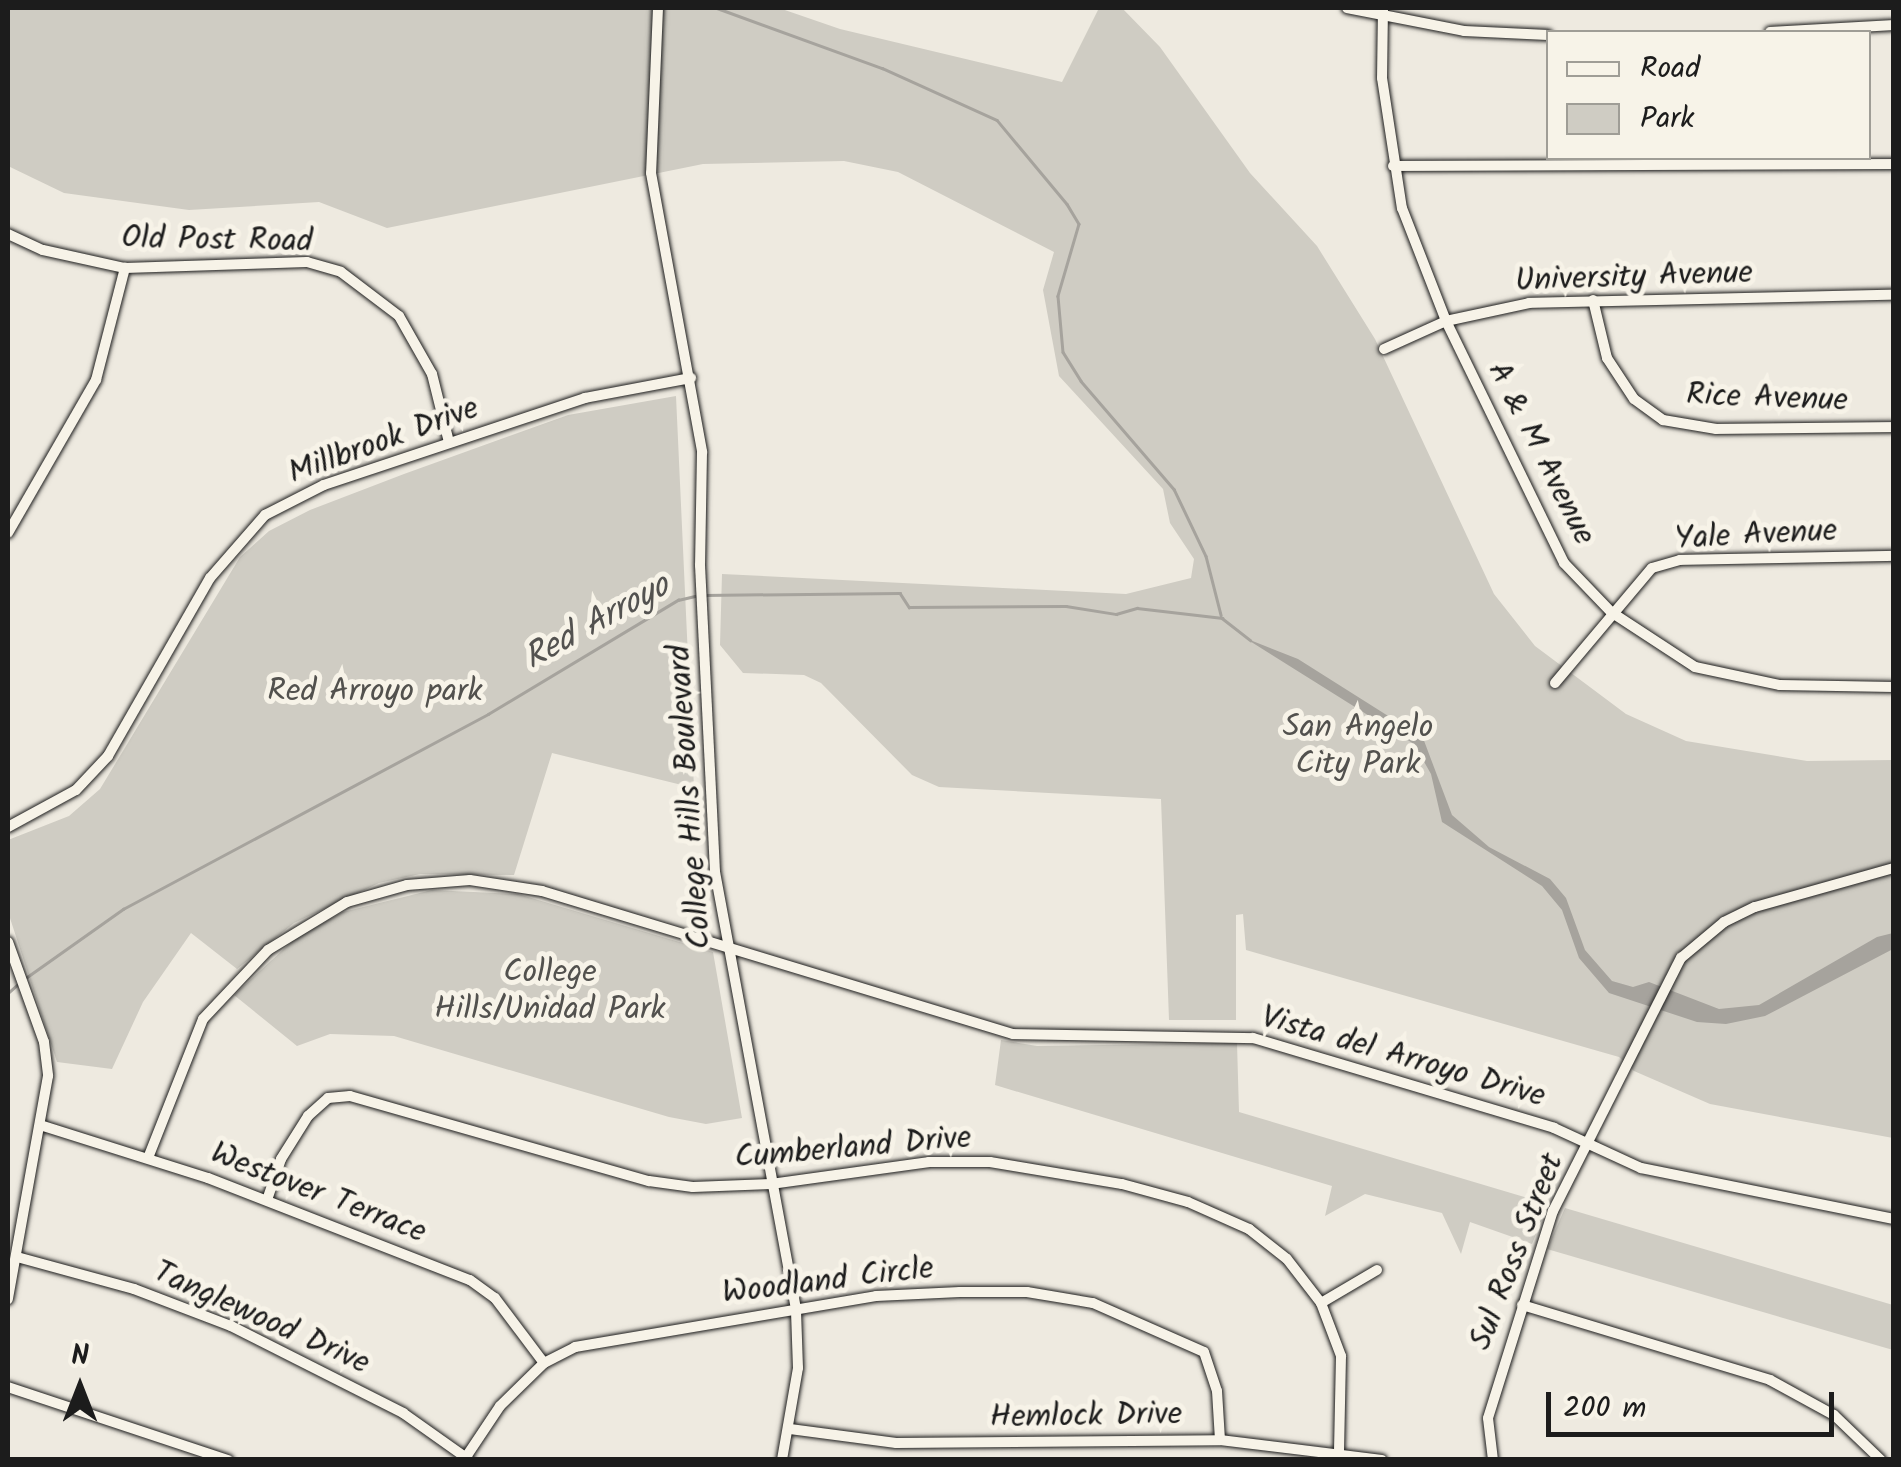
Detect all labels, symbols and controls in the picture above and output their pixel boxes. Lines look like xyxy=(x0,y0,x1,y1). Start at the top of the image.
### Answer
legend xyxy=(1546,30,1871,160)
text: Road xyxy=(1640,45,1700,93)
text: Park xyxy=(1640,95,1694,143)
street label: Old Post Road xyxy=(121,220,313,262)
street label: University Avenue xyxy=(1514,255,1754,301)
street label: A & M Avenue xyxy=(1478,356,1602,552)
street label: Rice Avenue xyxy=(1685,377,1849,421)
street label: Millbrook Drive xyxy=(284,390,484,494)
street label: Yale Avenue xyxy=(1674,513,1838,559)
water label: Red Arroyo xyxy=(517,566,677,680)
street label: College Hills Boulevard xyxy=(661,644,721,950)
park label: Red Arroyo park xyxy=(267,673,483,711)
park label: San Angelo City Park xyxy=(1283,710,1433,785)
park label: College Hills/Unidad Park xyxy=(434,955,666,1030)
street label: Vista del Arroyo Drive xyxy=(1257,999,1549,1117)
street label: Cumberland Drive xyxy=(733,1120,973,1178)
street label: Westover Terrace xyxy=(205,1135,431,1253)
street label: Sul Ross Street xyxy=(1463,1148,1573,1356)
street label: Woodland Circle xyxy=(720,1250,936,1314)
street label: Tanglewood Drive xyxy=(147,1254,375,1384)
text: N xyxy=(71,1334,89,1379)
north arrow xyxy=(30,1337,130,1437)
scale bar xyxy=(1551,1372,1838,1434)
text: 200 m xyxy=(1563,1385,1646,1433)
street label: Hemlock Drive xyxy=(989,1396,1183,1438)

